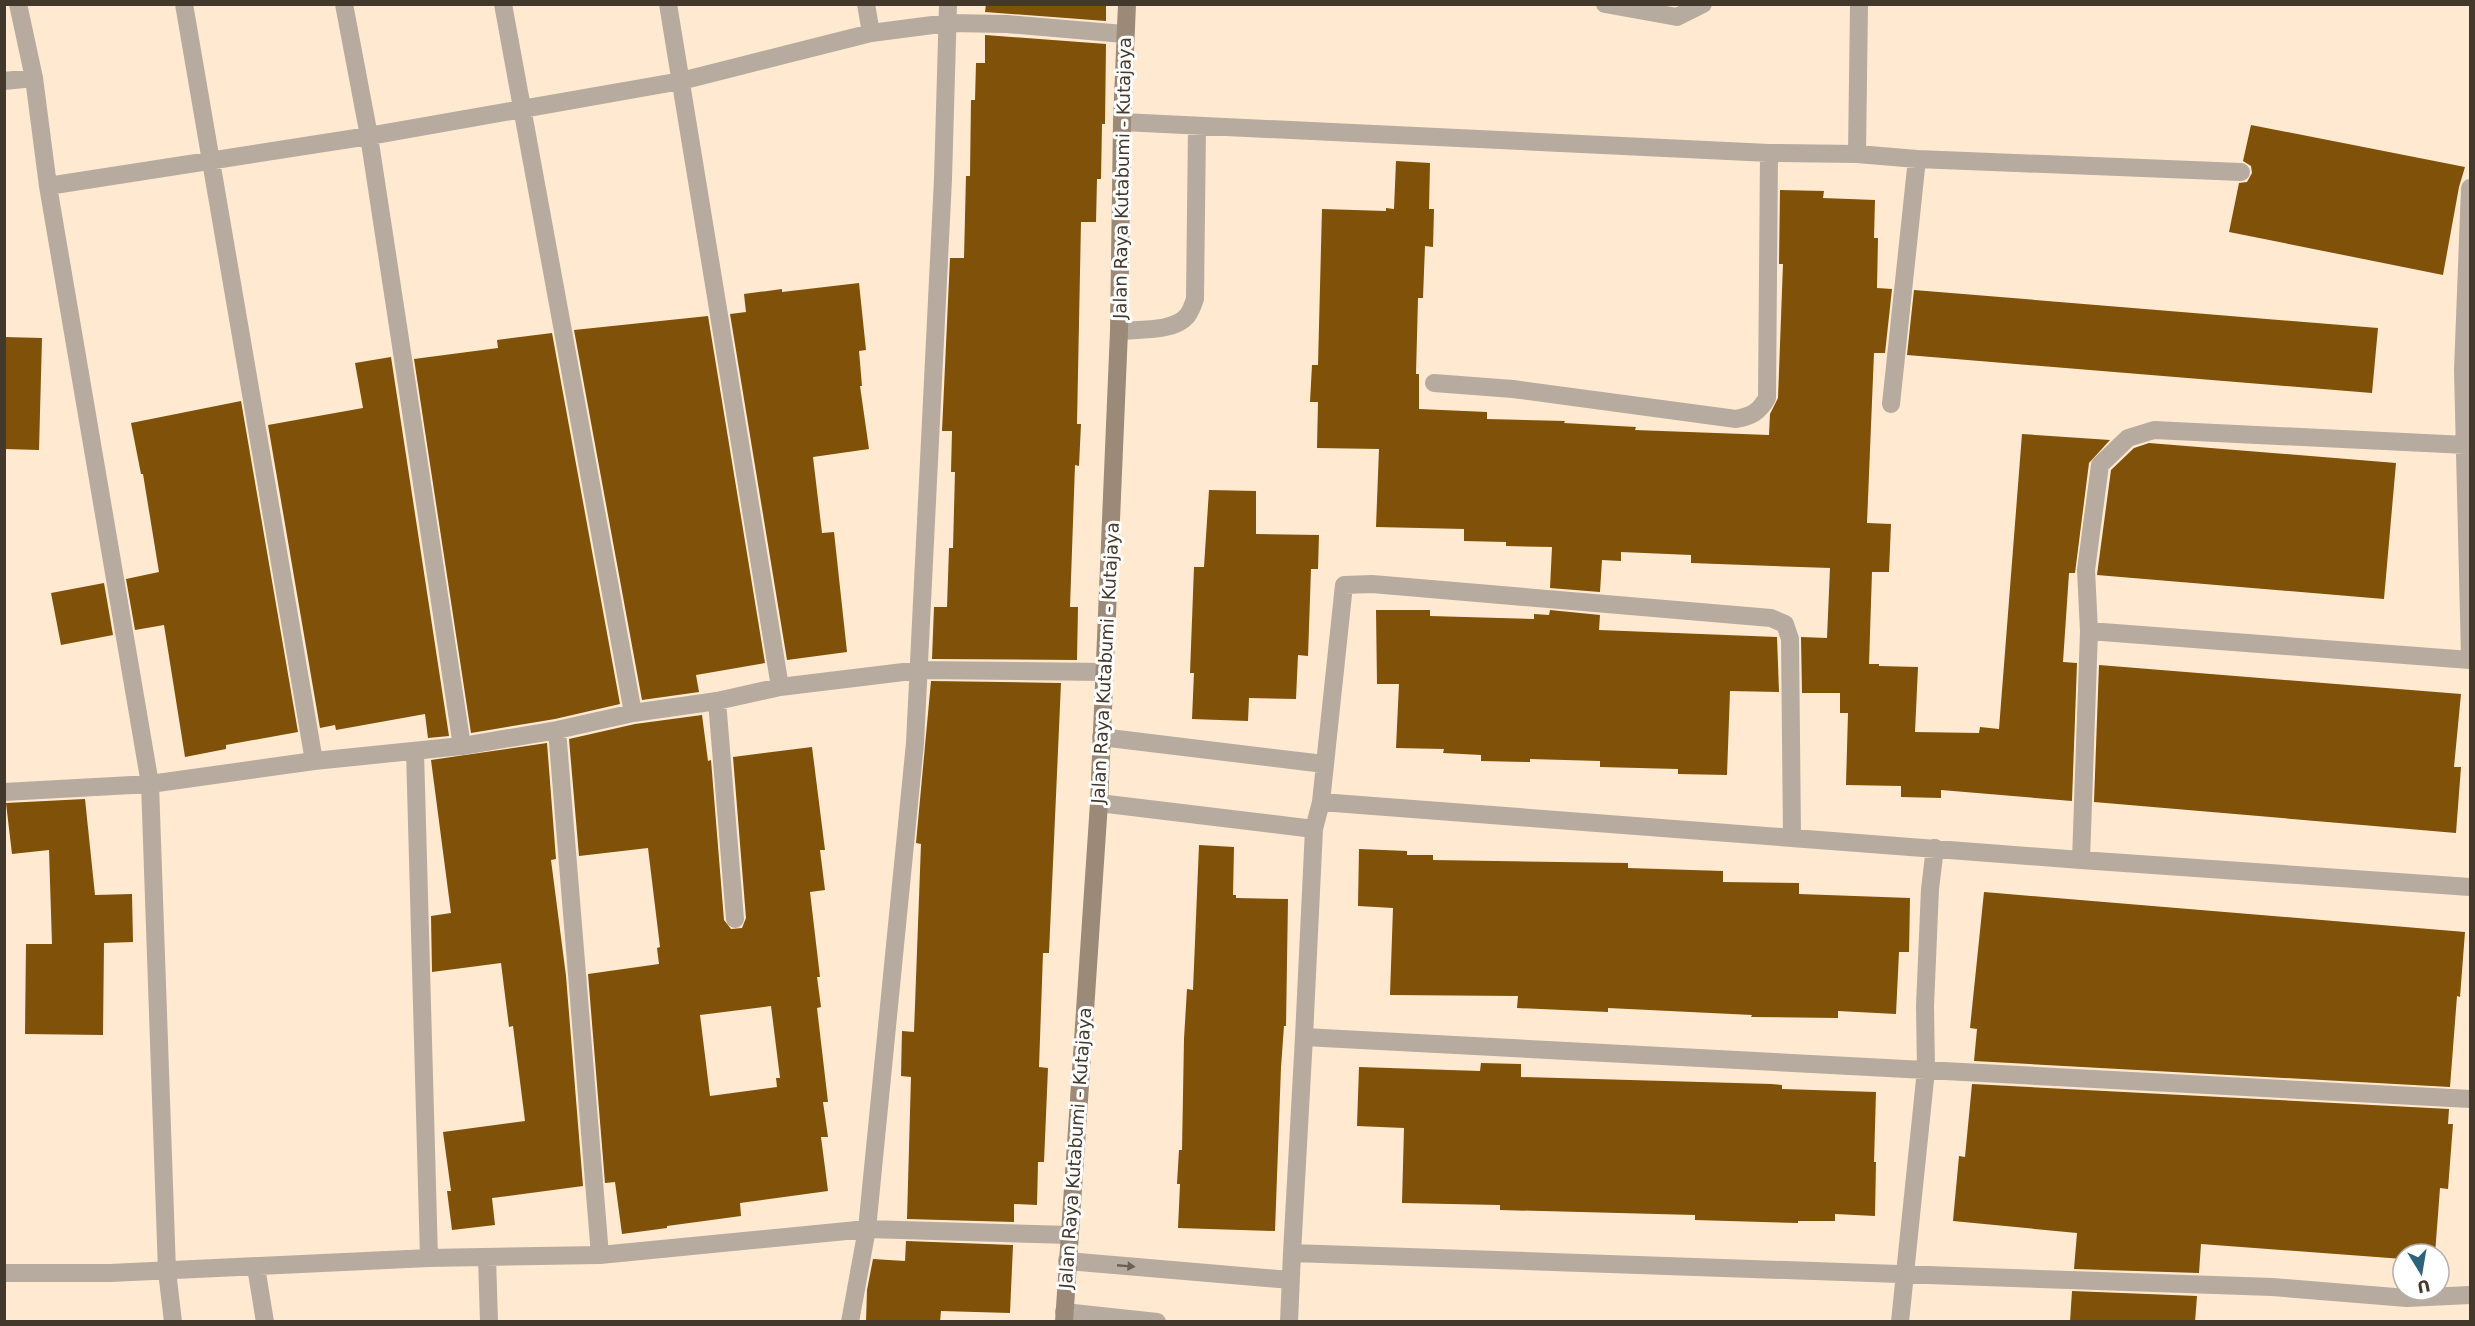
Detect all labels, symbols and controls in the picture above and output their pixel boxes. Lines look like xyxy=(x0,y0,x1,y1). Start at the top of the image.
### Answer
street label: Jalan Raya Kutabumi - Kutajaya xyxy=(1109,37,1135,320)
street label: Jalan Raya Kutabumi - Kutajaya xyxy=(1087,522,1123,805)
street label: Jalan Raya Kutabumi - Kutajaya xyxy=(1055,1007,1095,1290)
north arrow xyxy=(2391,1242,2451,1302)
one-way arrow xyxy=(1116,1261,1135,1271)
text: U xyxy=(2416,1276,2432,1297)

